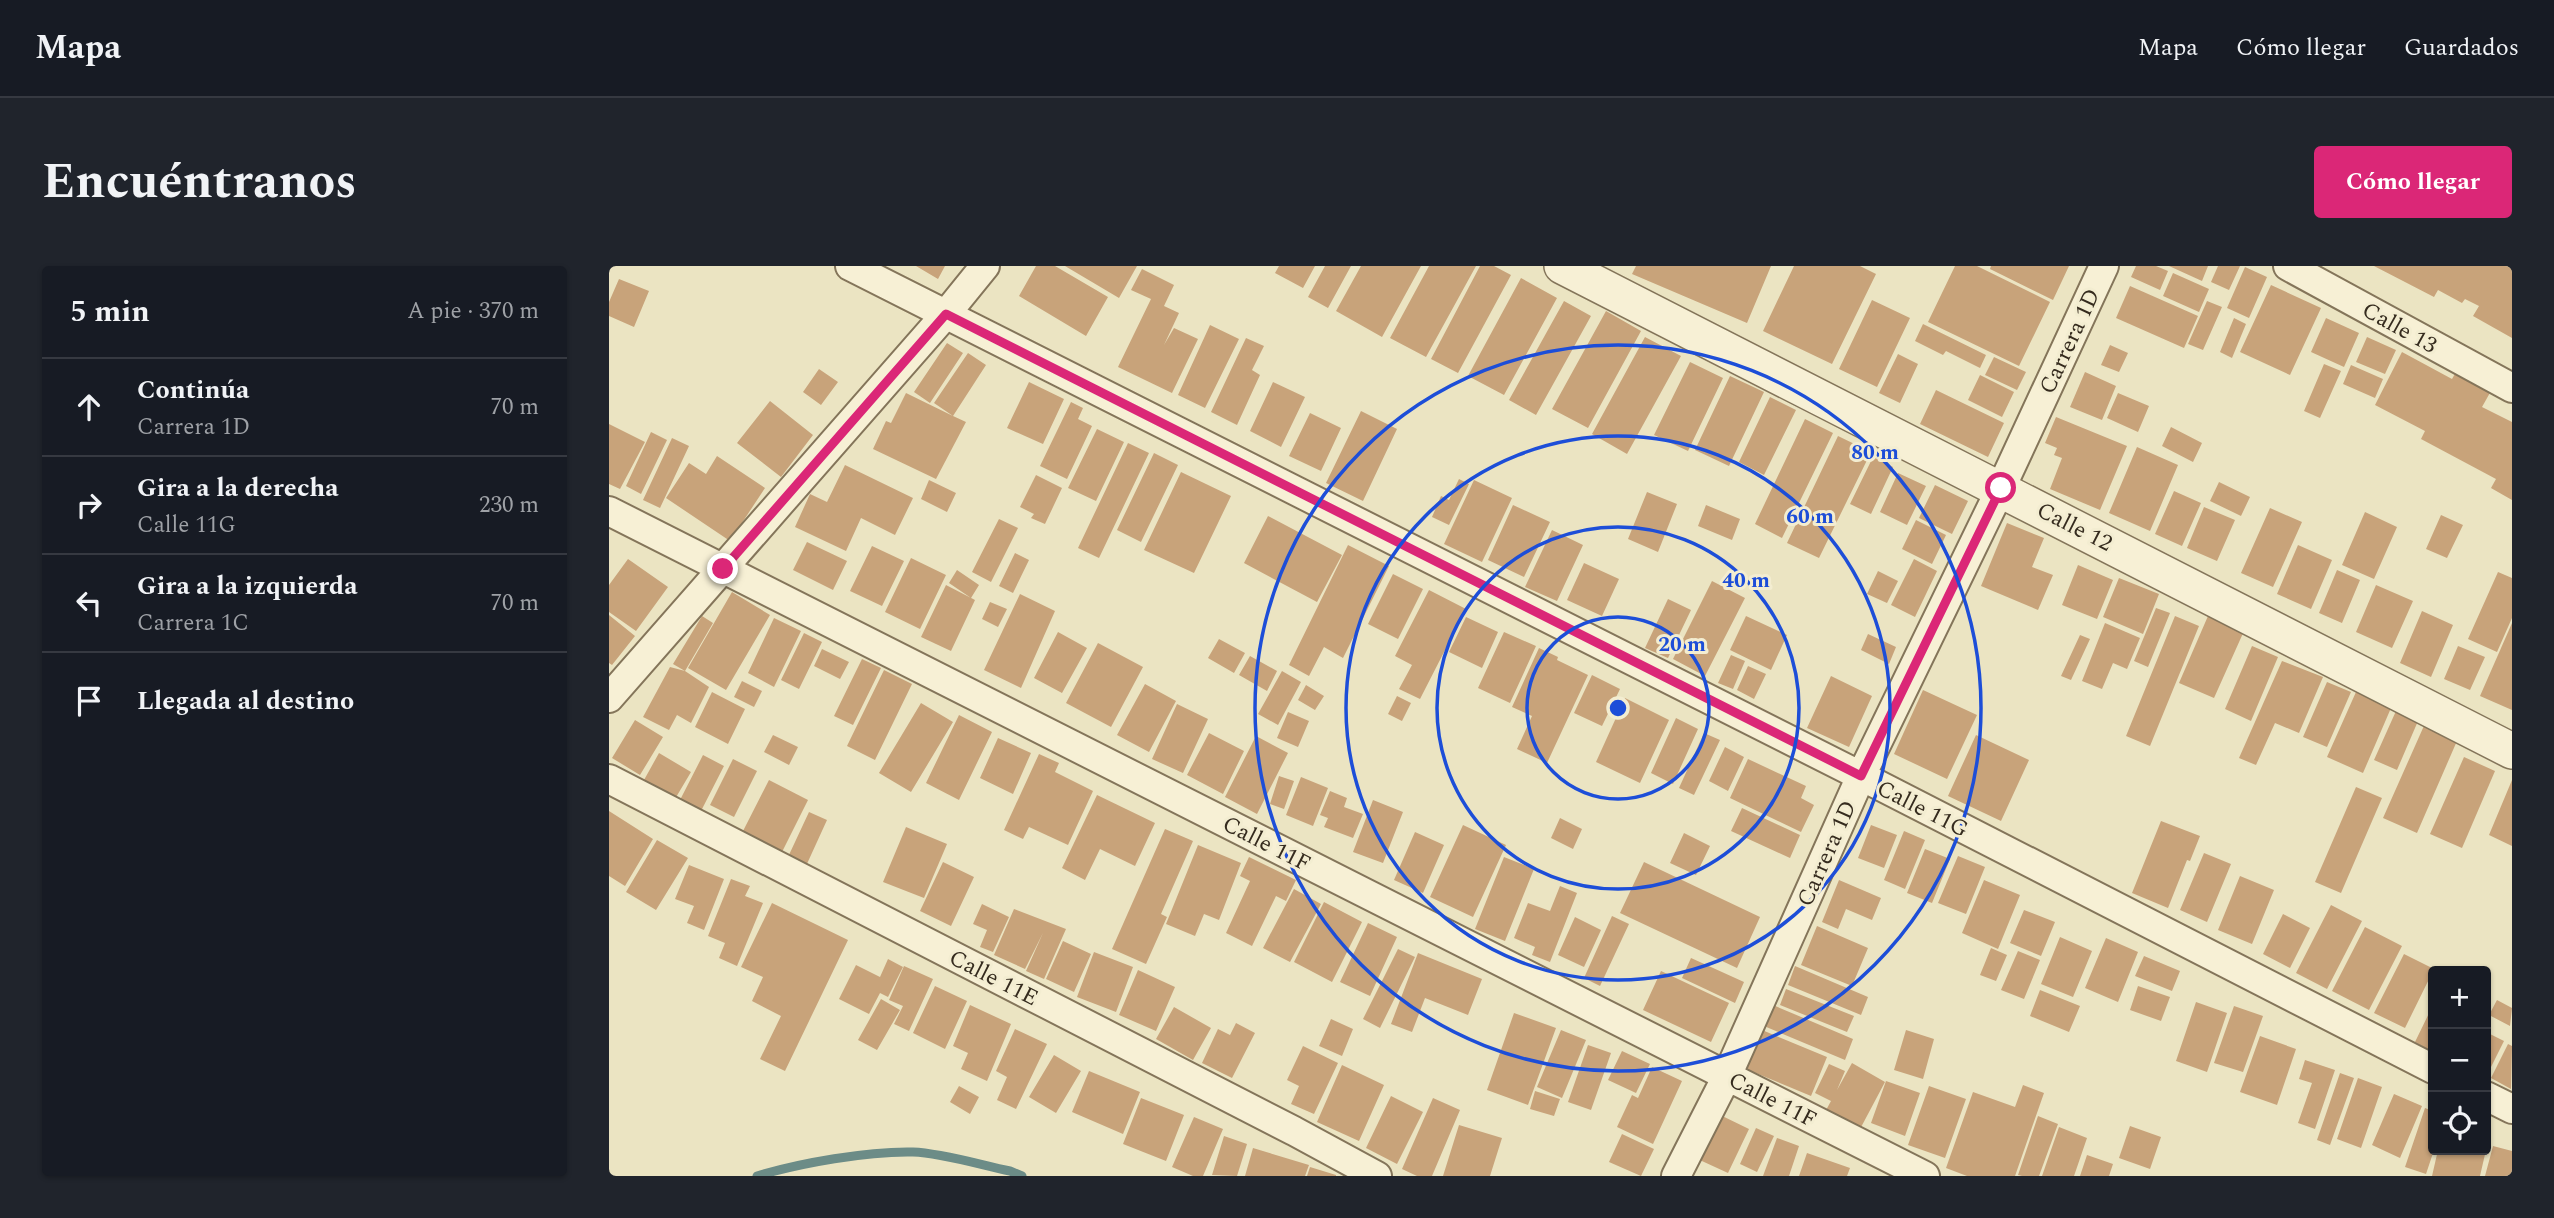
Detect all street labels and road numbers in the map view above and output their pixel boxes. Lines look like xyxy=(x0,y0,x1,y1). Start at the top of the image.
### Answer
street label: Carrera 1D xyxy=(2031,283,2110,400)
street label: Calle 13 xyxy=(2355,293,2443,363)
street label: Calle 12 xyxy=(2030,493,2118,561)
street label: Calle 11G xyxy=(1870,771,1974,847)
street label: Carrera 1D xyxy=(1788,795,1866,912)
street label: Calle 11F xyxy=(1216,807,1317,882)
street label: Calle 11E xyxy=(943,941,1044,1016)
street label: Calle 11F xyxy=(1722,1063,1823,1138)

